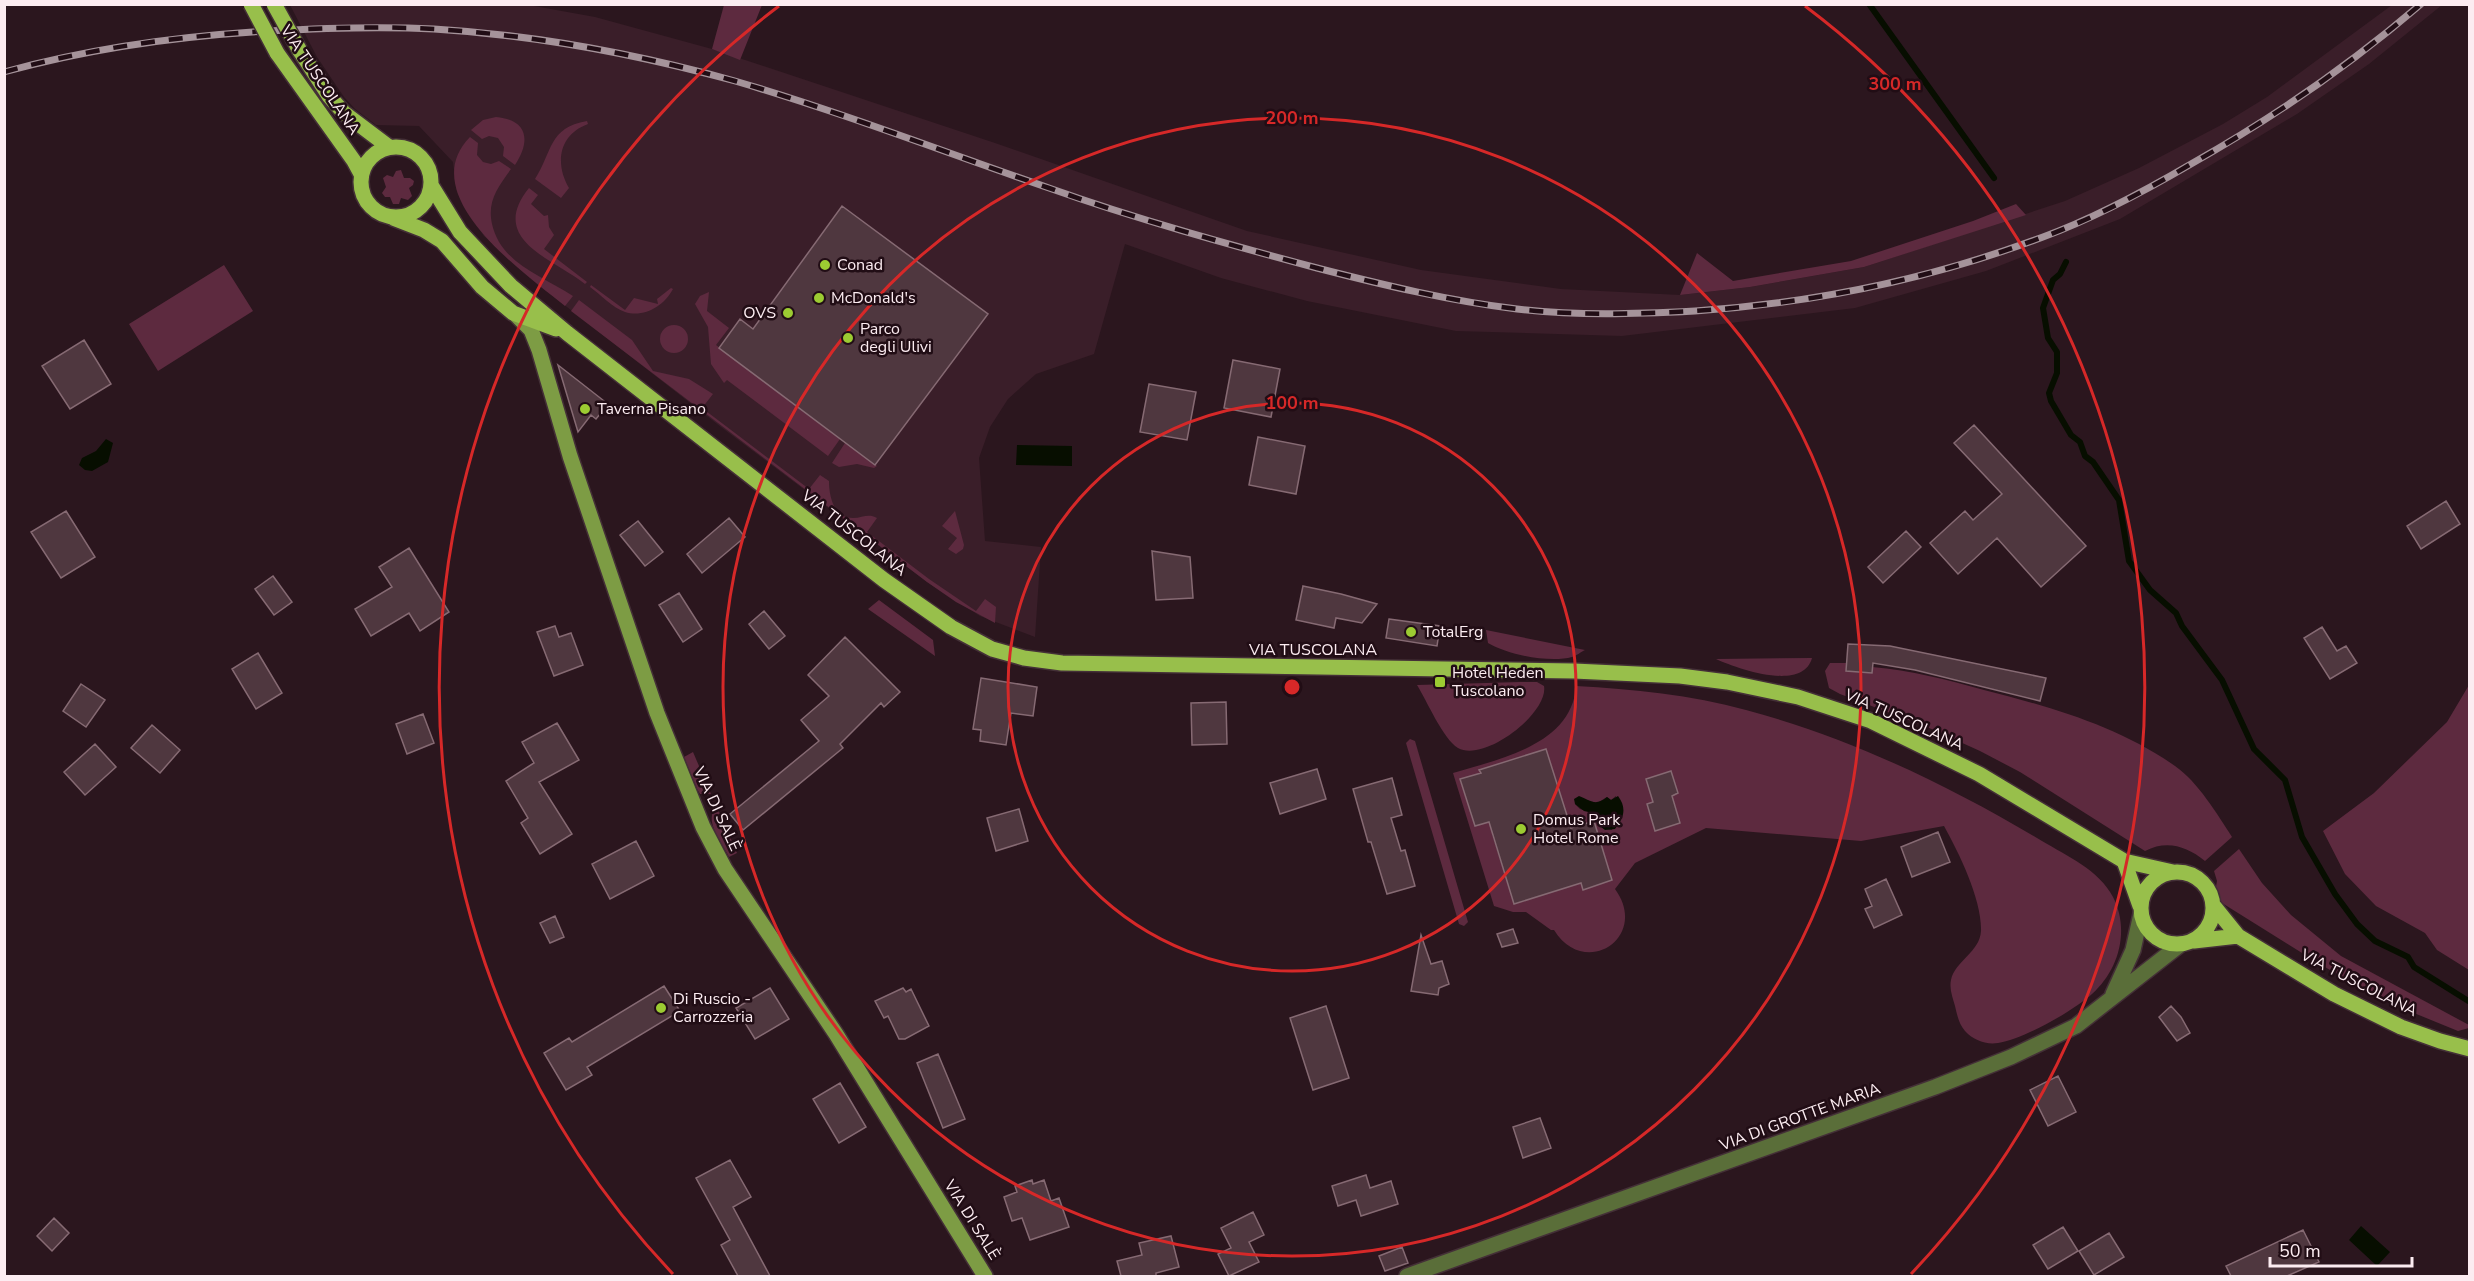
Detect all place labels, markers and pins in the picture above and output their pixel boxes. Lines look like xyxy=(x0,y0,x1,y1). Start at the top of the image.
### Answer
place label: Conad xyxy=(837,254,883,276)
marker: Conad xyxy=(818,258,832,272)
place label: McDonald's xyxy=(831,287,916,309)
marker: McDonald's xyxy=(812,291,826,305)
place label: OVS xyxy=(743,302,776,324)
marker: OVS xyxy=(781,306,795,320)
place label: Parco degli Ulivi xyxy=(860,318,932,358)
marker: Parco degli Ulivi xyxy=(841,331,855,345)
place label: Taverna Pisano xyxy=(597,398,706,420)
marker: Taverna Pisano xyxy=(578,402,592,416)
place label: TotalErg xyxy=(1423,621,1483,643)
marker: TotalErg xyxy=(1404,625,1418,639)
place label: Hotel Heden Tuscolano xyxy=(1452,662,1544,702)
marker: Hotel Heden Tuscolano xyxy=(1433,675,1447,689)
centre of rings xyxy=(1282,677,1302,697)
place label: Domus Park Hotel Rome xyxy=(1533,809,1621,849)
marker: Domus Park Hotel Rome xyxy=(1514,822,1528,836)
place label: Di Ruscio - Carrozzeria xyxy=(673,988,753,1028)
marker: Di Ruscio - Carrozzeria xyxy=(654,1001,668,1015)

